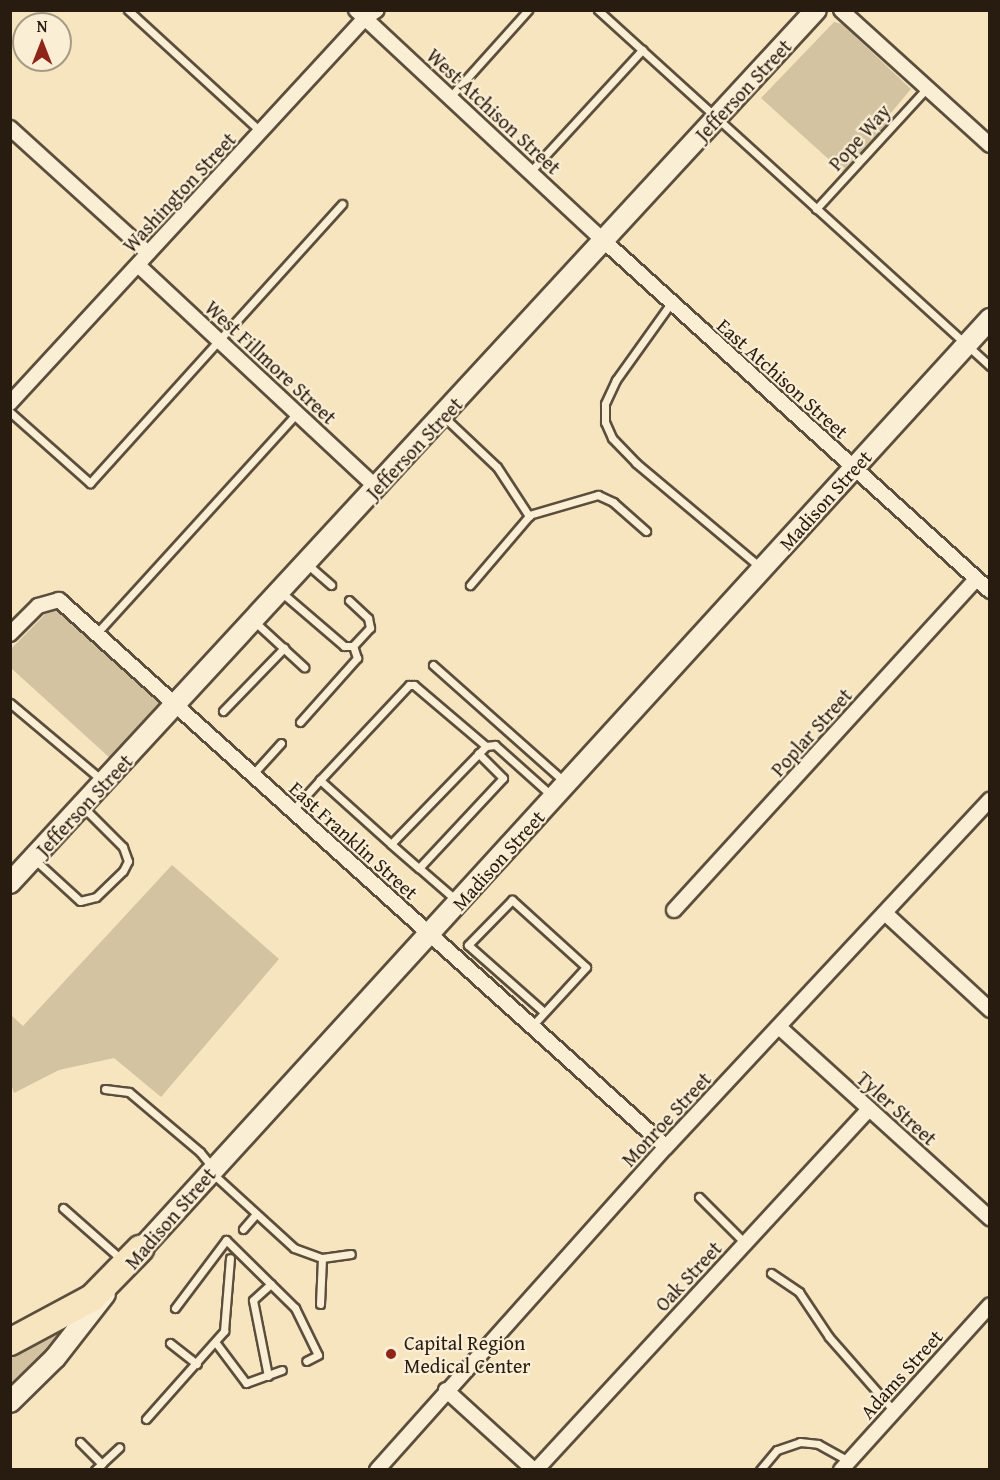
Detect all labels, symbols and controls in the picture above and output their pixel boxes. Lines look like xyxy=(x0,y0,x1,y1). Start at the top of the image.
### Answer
north arrow xyxy=(12,12,72,72)
text: N xyxy=(37,14,47,38)
street label: Jefferson Street xyxy=(690,34,796,146)
street label: West Atchison Street xyxy=(422,43,566,179)
street label: Pope Way xyxy=(823,99,895,175)
street label: Washington Street xyxy=(117,127,241,257)
street label: West Fillmore Street xyxy=(200,295,342,429)
street label: East Atchison Street xyxy=(713,313,853,443)
street label: Jefferson Street xyxy=(361,392,467,504)
street label: Madison Street xyxy=(774,445,876,555)
street label: Poplar Street xyxy=(765,683,857,781)
street label: Jefferson Street xyxy=(31,749,137,861)
street label: East Franklin Street xyxy=(285,776,423,904)
street label: Madison Street xyxy=(447,805,549,915)
street label: Tyler Street xyxy=(852,1066,942,1150)
street label: Monroe Street xyxy=(616,1067,716,1171)
street label: Madison Street xyxy=(119,1162,221,1274)
street label: Oak Street xyxy=(650,1236,726,1316)
street label: Adams Street xyxy=(855,1325,947,1423)
place label: Capital Region Medical Center xyxy=(404,1330,531,1377)
marker: Capital Region Medical Center xyxy=(382,1345,400,1363)

